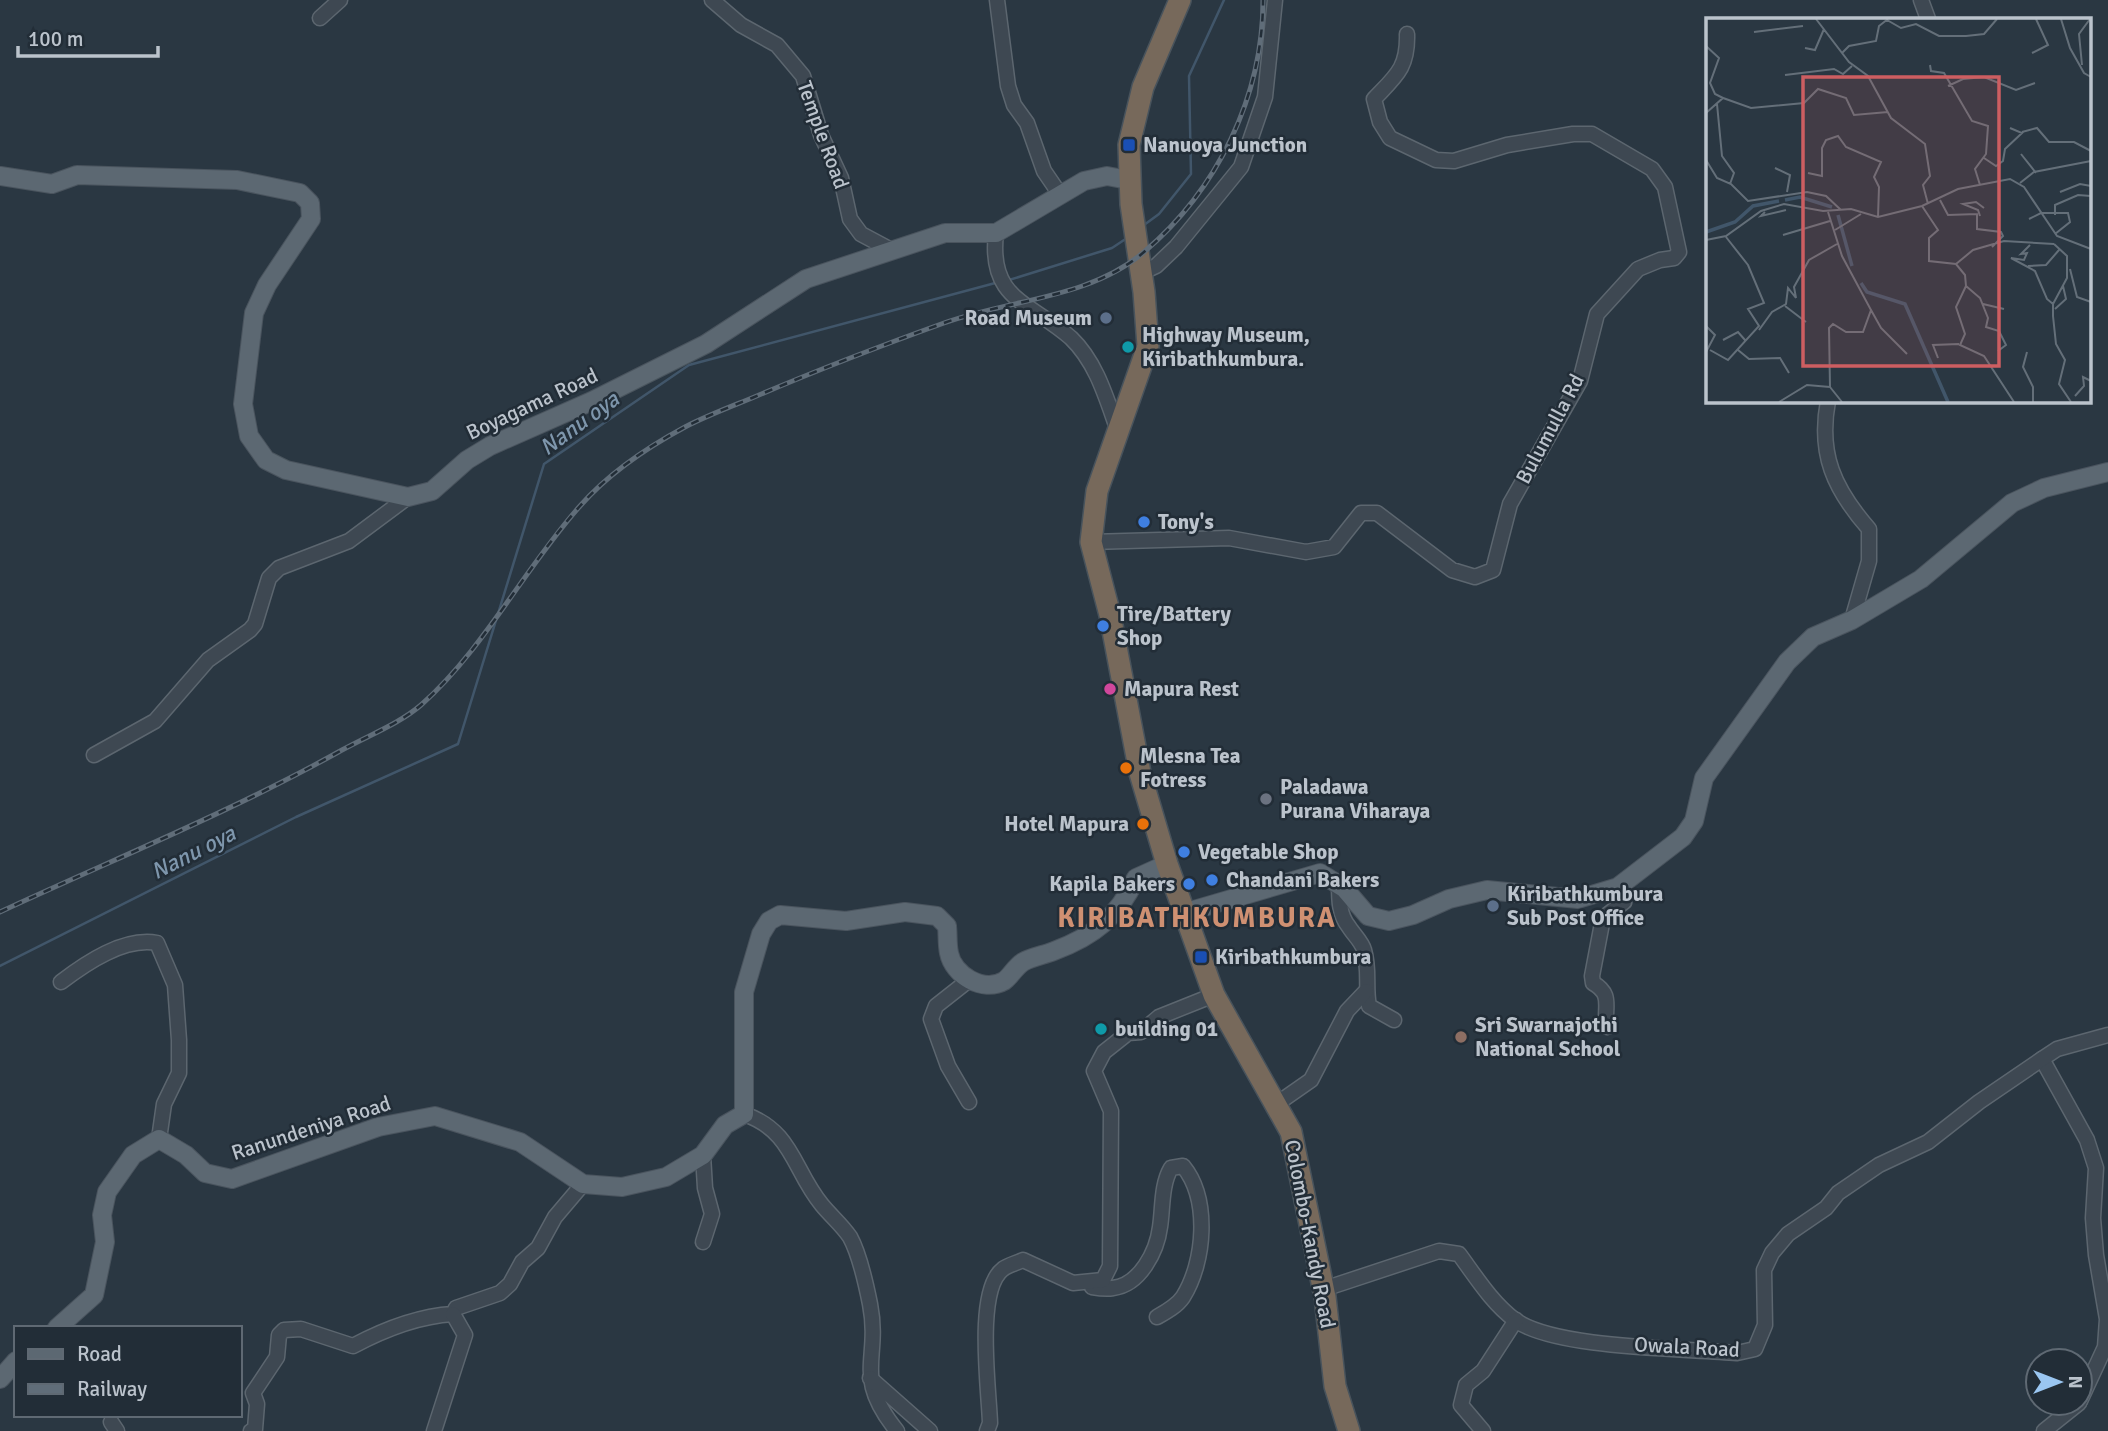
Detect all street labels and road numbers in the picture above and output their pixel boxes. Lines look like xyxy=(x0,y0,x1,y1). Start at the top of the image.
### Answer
street label: Temple Road xyxy=(791,77,855,193)
street label: Boyagama Road xyxy=(462,362,602,446)
street label: Bulumulla Rd xyxy=(1510,370,1590,488)
street label: Ranundeniya Road xyxy=(228,1090,394,1166)
street label: Colombo-Kandy Road xyxy=(1279,1138,1341,1330)
street label: Owala Road xyxy=(1633,1331,1741,1363)

